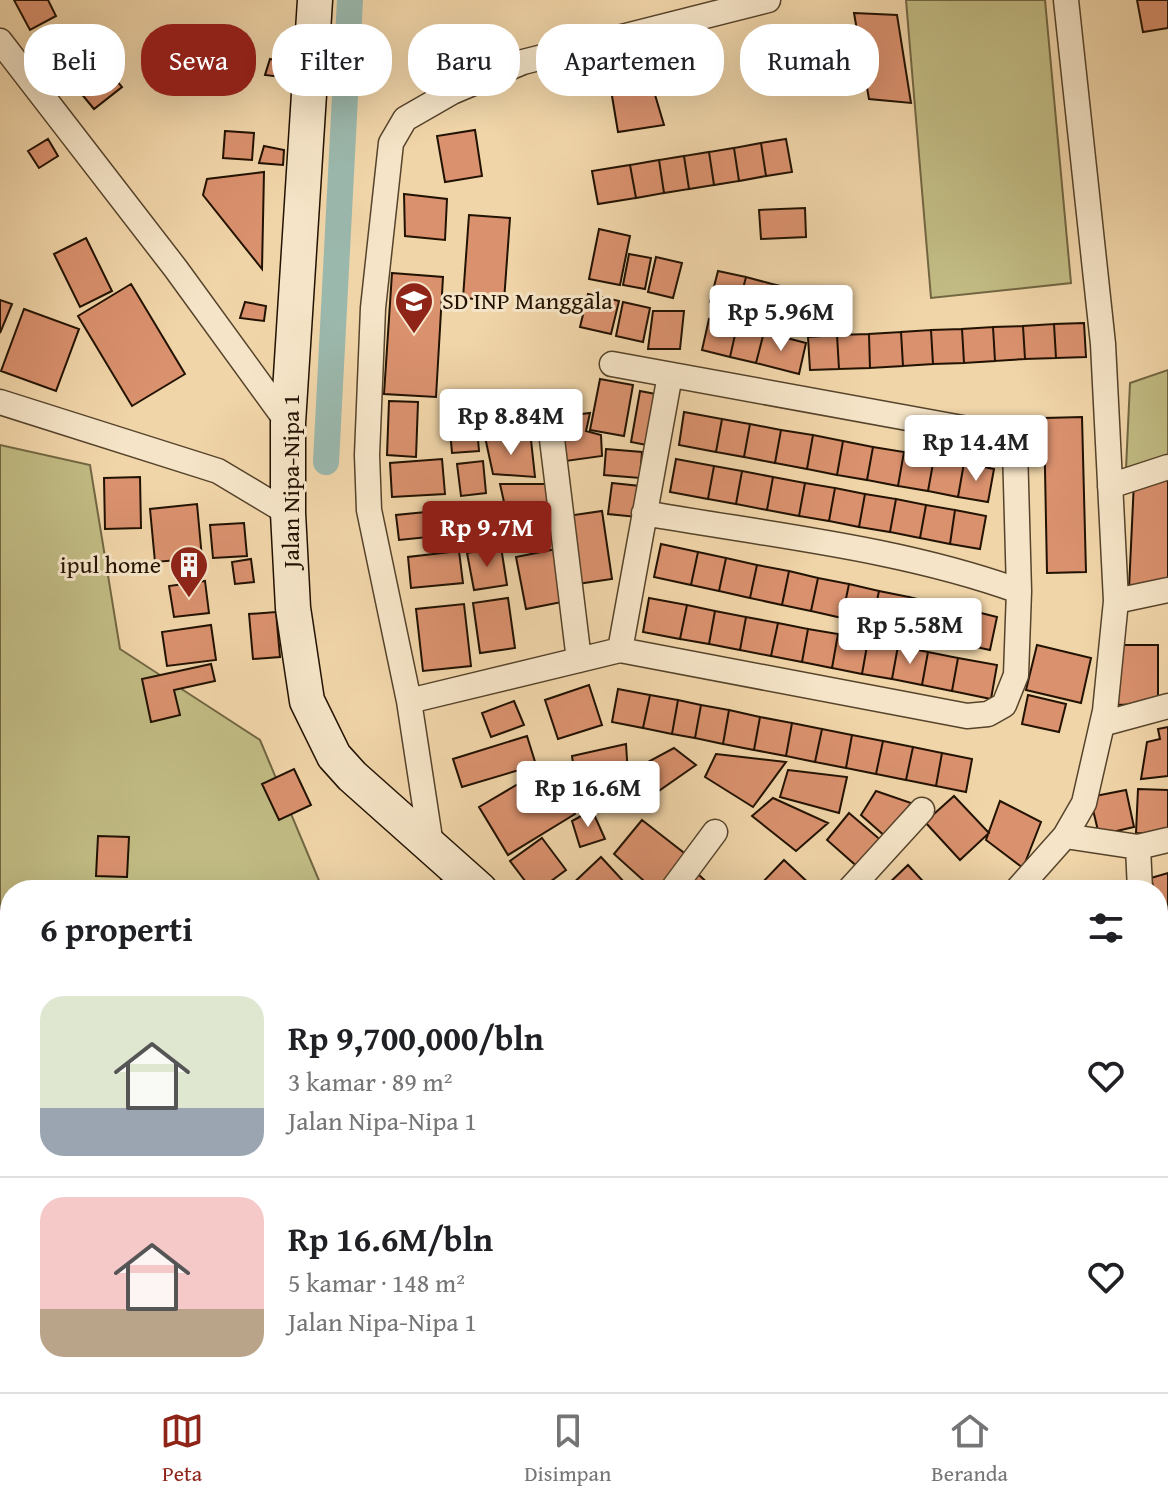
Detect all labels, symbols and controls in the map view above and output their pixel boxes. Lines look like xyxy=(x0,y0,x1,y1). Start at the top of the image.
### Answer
chip: Beli xyxy=(24,24,125,96)
chip: Sewa xyxy=(141,24,256,96)
chip: Filter xyxy=(272,24,392,96)
chip: Baru xyxy=(408,24,520,96)
chip: Apartemen xyxy=(536,24,724,96)
chip: Rumah xyxy=(740,24,879,96)
school or university icon: SD INP Manggala xyxy=(393,280,435,335)
place label: SD INP Manggala xyxy=(442,283,613,318)
pin: Rp 5.96M xyxy=(698,285,864,353)
text: Rp 5.96M xyxy=(728,291,834,330)
pin: Rp 8.84M xyxy=(428,389,594,457)
street label: Jalan Nipa-Nipa 1 xyxy=(273,394,308,571)
text: Rp 8.84M xyxy=(458,395,564,434)
pin: Rp 14.4M xyxy=(893,415,1059,483)
text: Rp 14.4M xyxy=(923,421,1029,460)
pin: Rp 9.7M xyxy=(413,501,561,569)
text: Rp 9.7M xyxy=(440,507,534,546)
building icon: ipul home xyxy=(168,544,210,599)
place label: ipul home xyxy=(60,547,161,582)
pin: Rp 5.58M xyxy=(827,598,993,666)
text: Rp 5.58M xyxy=(857,604,963,643)
pin: Rp 16.6M xyxy=(505,761,671,829)
text: Rp 16.6M xyxy=(535,767,641,806)
text: 6 properti xyxy=(40,904,193,953)
icon: filters xyxy=(1084,906,1128,950)
text: Rp 9,700,000/bln xyxy=(288,1013,544,1062)
icon: home xyxy=(104,1028,200,1124)
icon: heart xyxy=(1084,1054,1128,1098)
text: 3 kamar · 89 m² xyxy=(288,1062,453,1101)
text: Jalan Nipa-Nipa 1 xyxy=(288,1101,477,1140)
text: Rp 16.6M/bln xyxy=(288,1214,493,1263)
icon: home xyxy=(104,1229,200,1325)
icon: heart xyxy=(1084,1255,1128,1299)
text: 5 kamar · 148 m² xyxy=(288,1263,465,1302)
text: Jalan Nipa-Nipa 1 xyxy=(288,1302,477,1341)
tab: Peta xyxy=(160,1409,204,1489)
tab: Disimpan xyxy=(524,1409,611,1489)
tab: Beranda xyxy=(931,1409,1008,1489)

